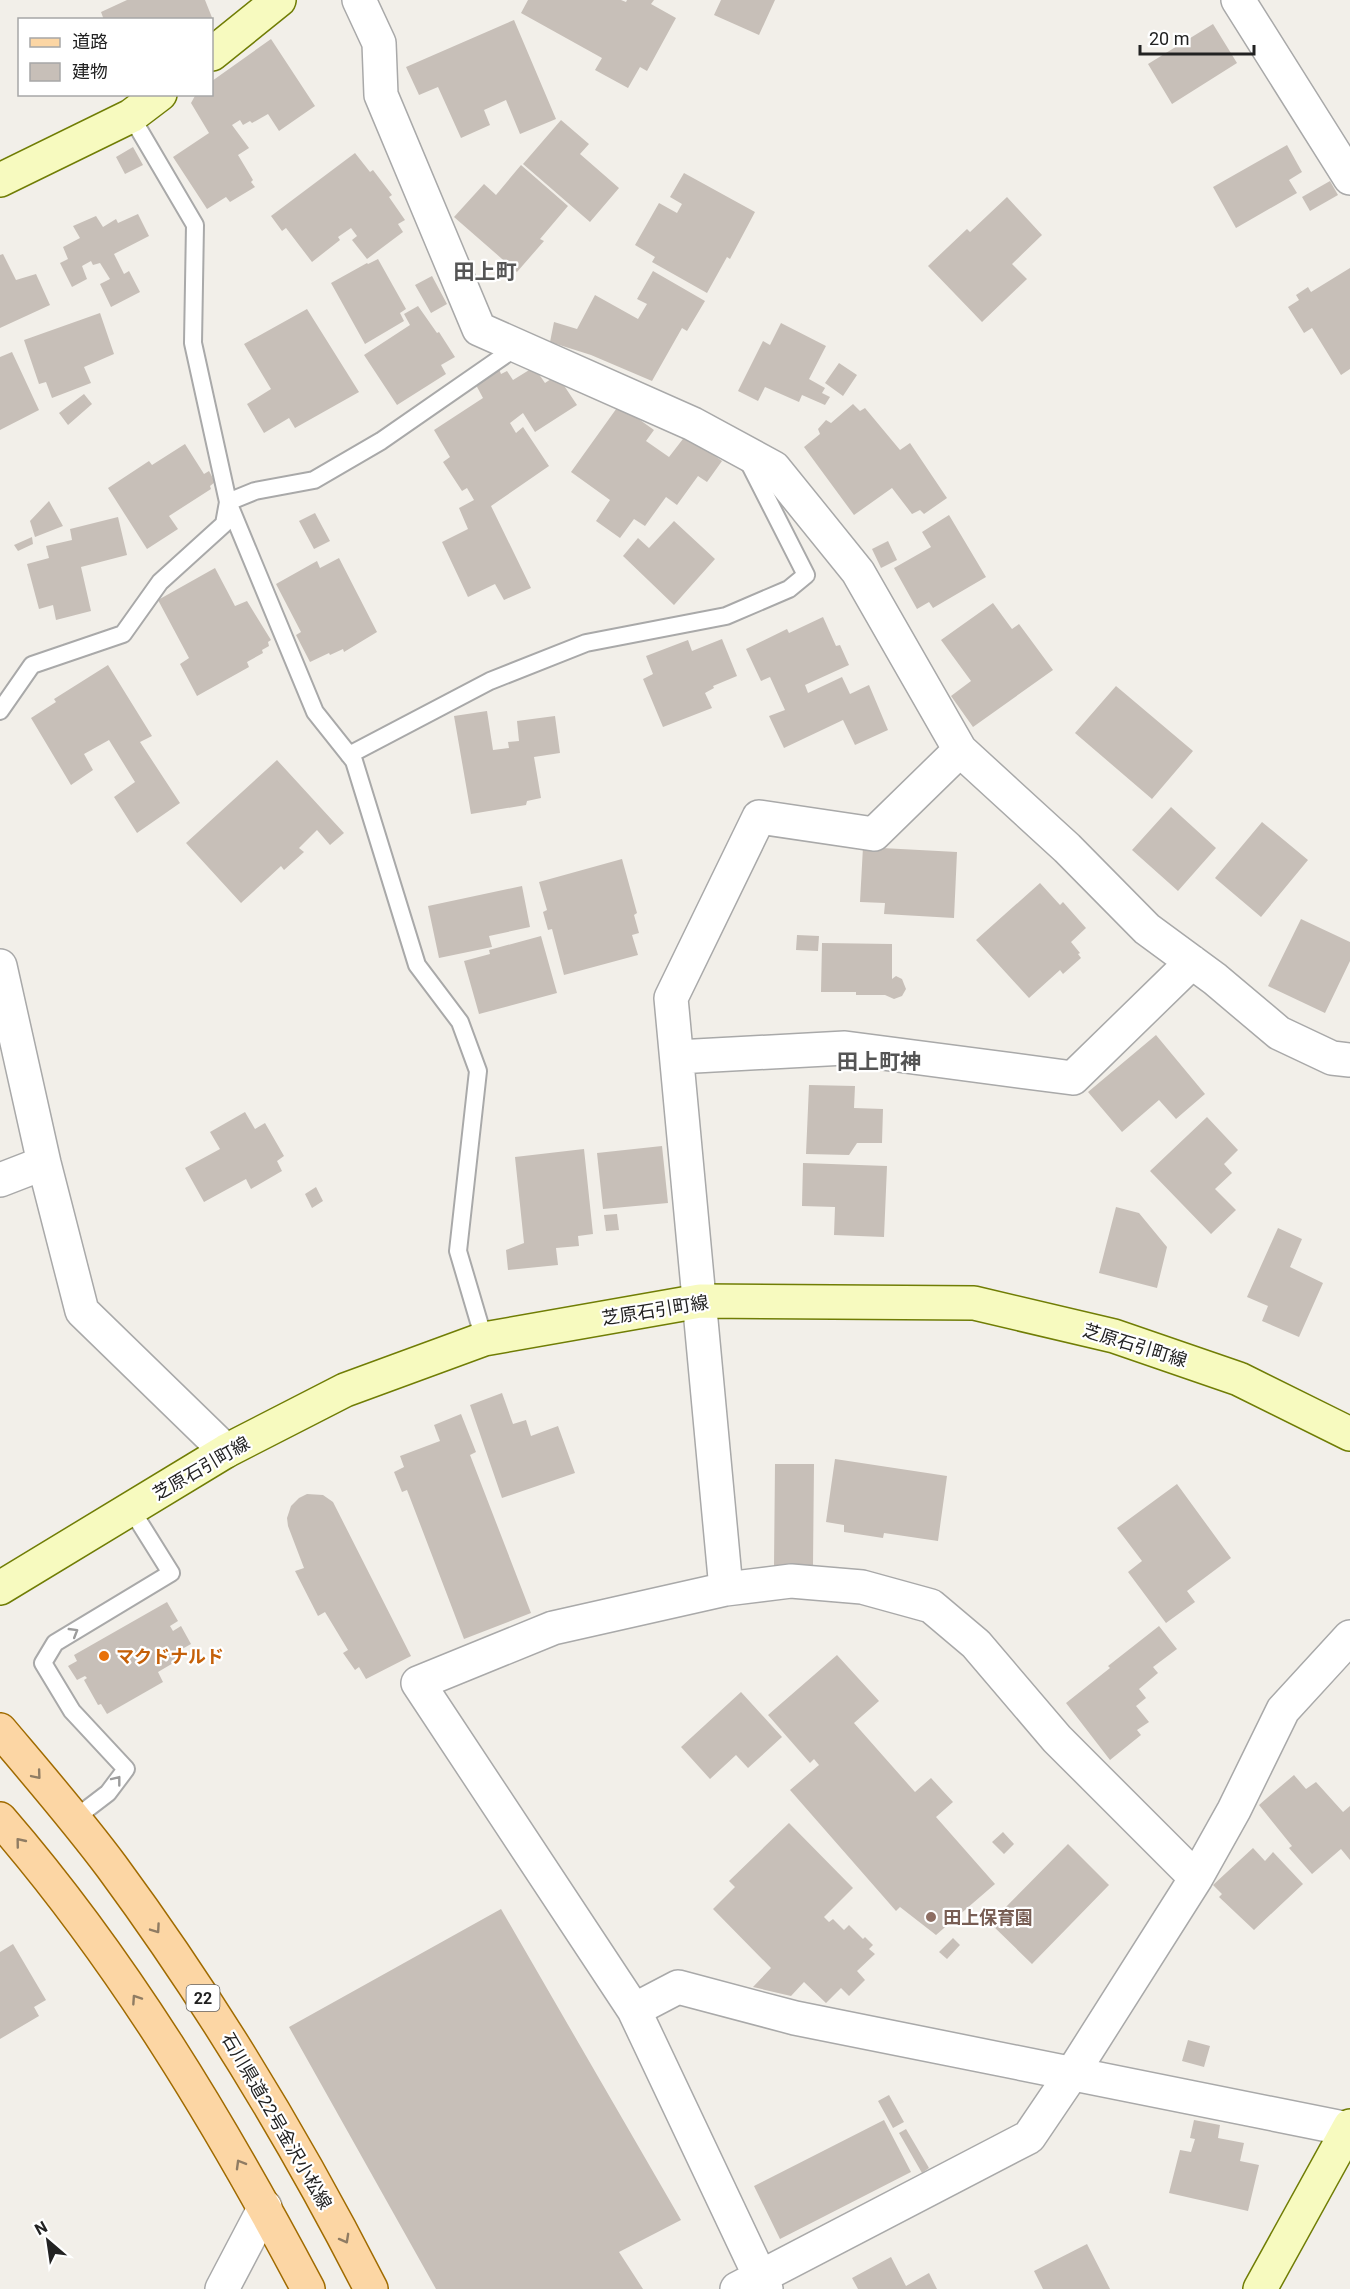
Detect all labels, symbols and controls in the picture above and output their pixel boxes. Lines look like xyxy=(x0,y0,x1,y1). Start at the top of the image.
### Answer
legend xyxy=(18,18,213,96)
scale bar xyxy=(1140,18,1254,56)
text: 20 m xyxy=(1149,28,1189,49)
text: 道路 xyxy=(72,31,108,52)
text: 建物 xyxy=(72,61,108,82)
district label: 田上町 xyxy=(454,260,517,284)
district label: 田上町神 xyxy=(837,1050,921,1074)
street label: 芝原石引町線 xyxy=(600,1291,710,1329)
street label: 芝原石引町線 xyxy=(1080,1319,1190,1371)
street label: 芝原石引町線 xyxy=(149,1432,253,1504)
one-way arrow xyxy=(68,1628,78,1640)
place label: マクドナルド xyxy=(116,1646,224,1667)
marker: マクドナルド xyxy=(97,1649,111,1663)
one-way arrow xyxy=(30,1768,41,1779)
one-way arrow xyxy=(110,1776,121,1787)
one-way arrow xyxy=(16,1838,27,1849)
place label: 田上保育園 xyxy=(943,1907,1033,1928)
marker: 田上保育園 xyxy=(924,1910,938,1924)
one-way arrow xyxy=(149,1923,160,1934)
road number: 22 xyxy=(186,1985,220,2011)
one-way arrow xyxy=(132,1994,143,2005)
street label: 石川県道22号金沢小松線 xyxy=(218,2029,336,2213)
one-way arrow xyxy=(235,2160,247,2170)
north arrow xyxy=(18,2211,78,2271)
text: N xyxy=(31,2217,51,2239)
one-way arrow xyxy=(338,2233,349,2243)

